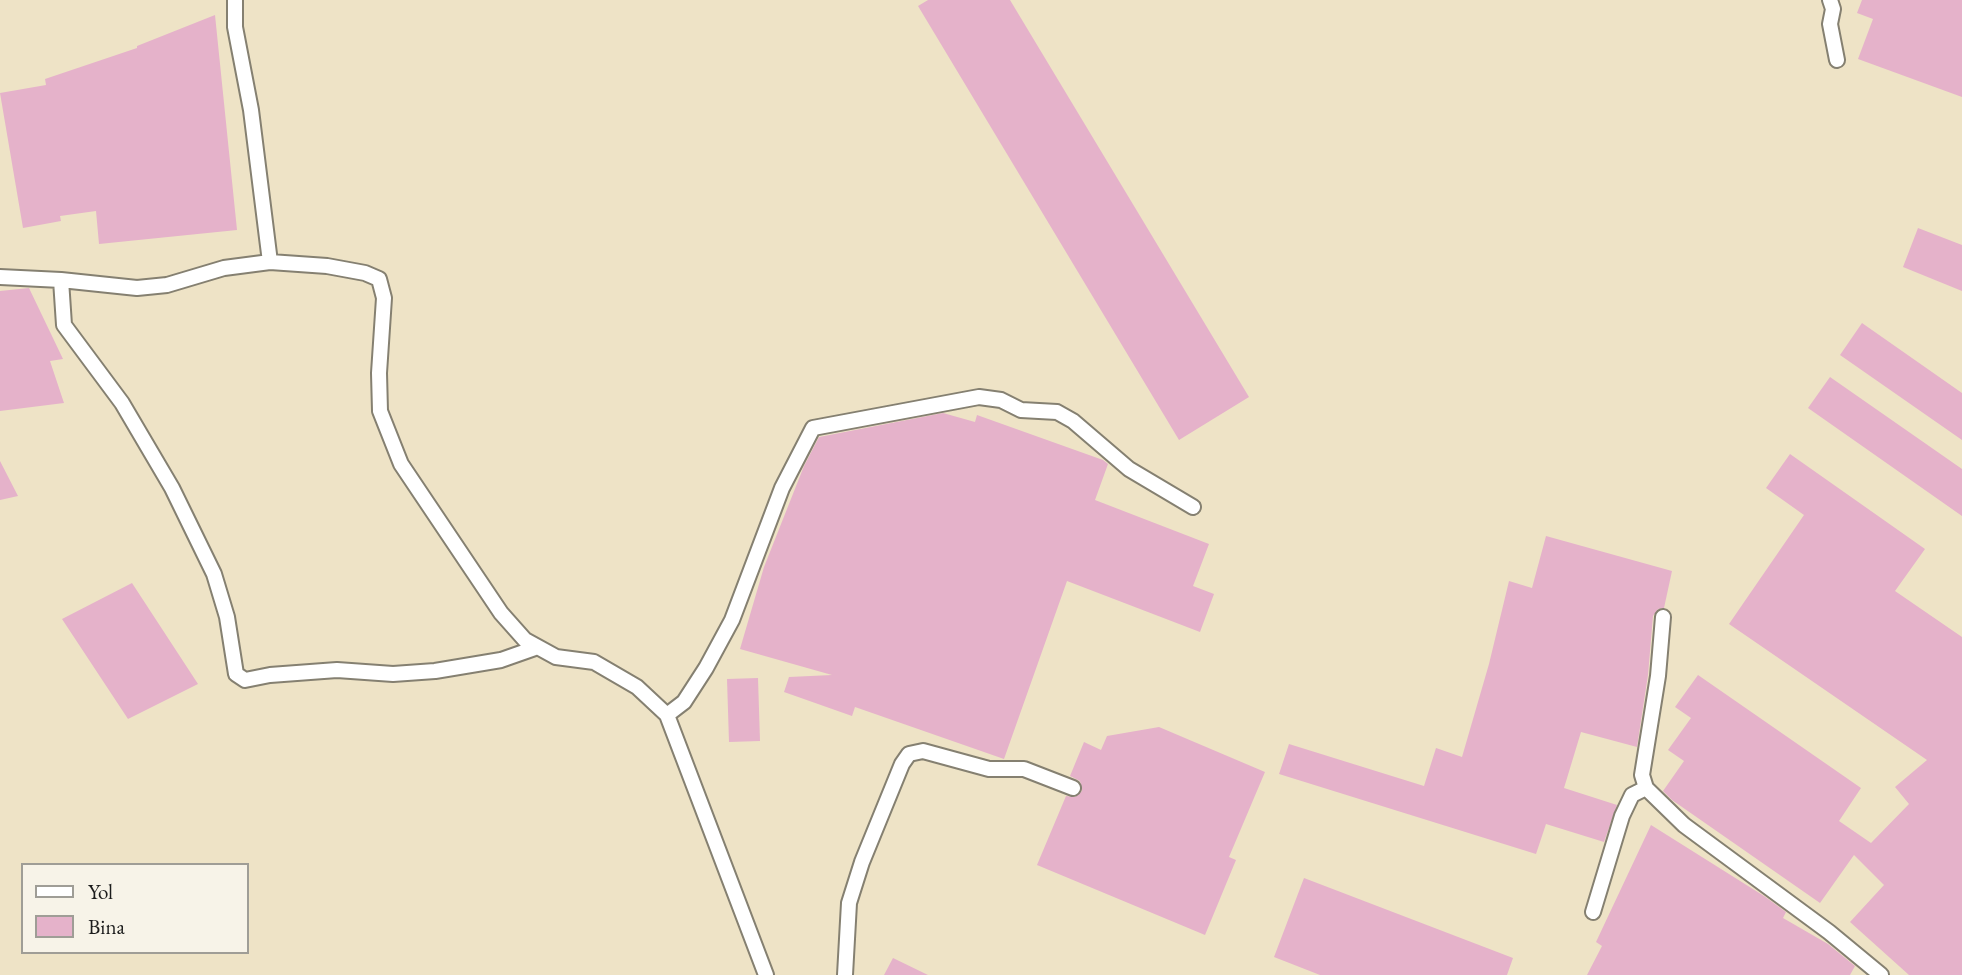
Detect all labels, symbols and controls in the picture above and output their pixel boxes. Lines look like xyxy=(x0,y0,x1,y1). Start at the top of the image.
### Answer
legend xyxy=(21,863,248,954)
text: Yol xyxy=(88,878,113,905)
text: Bina xyxy=(88,913,125,940)

